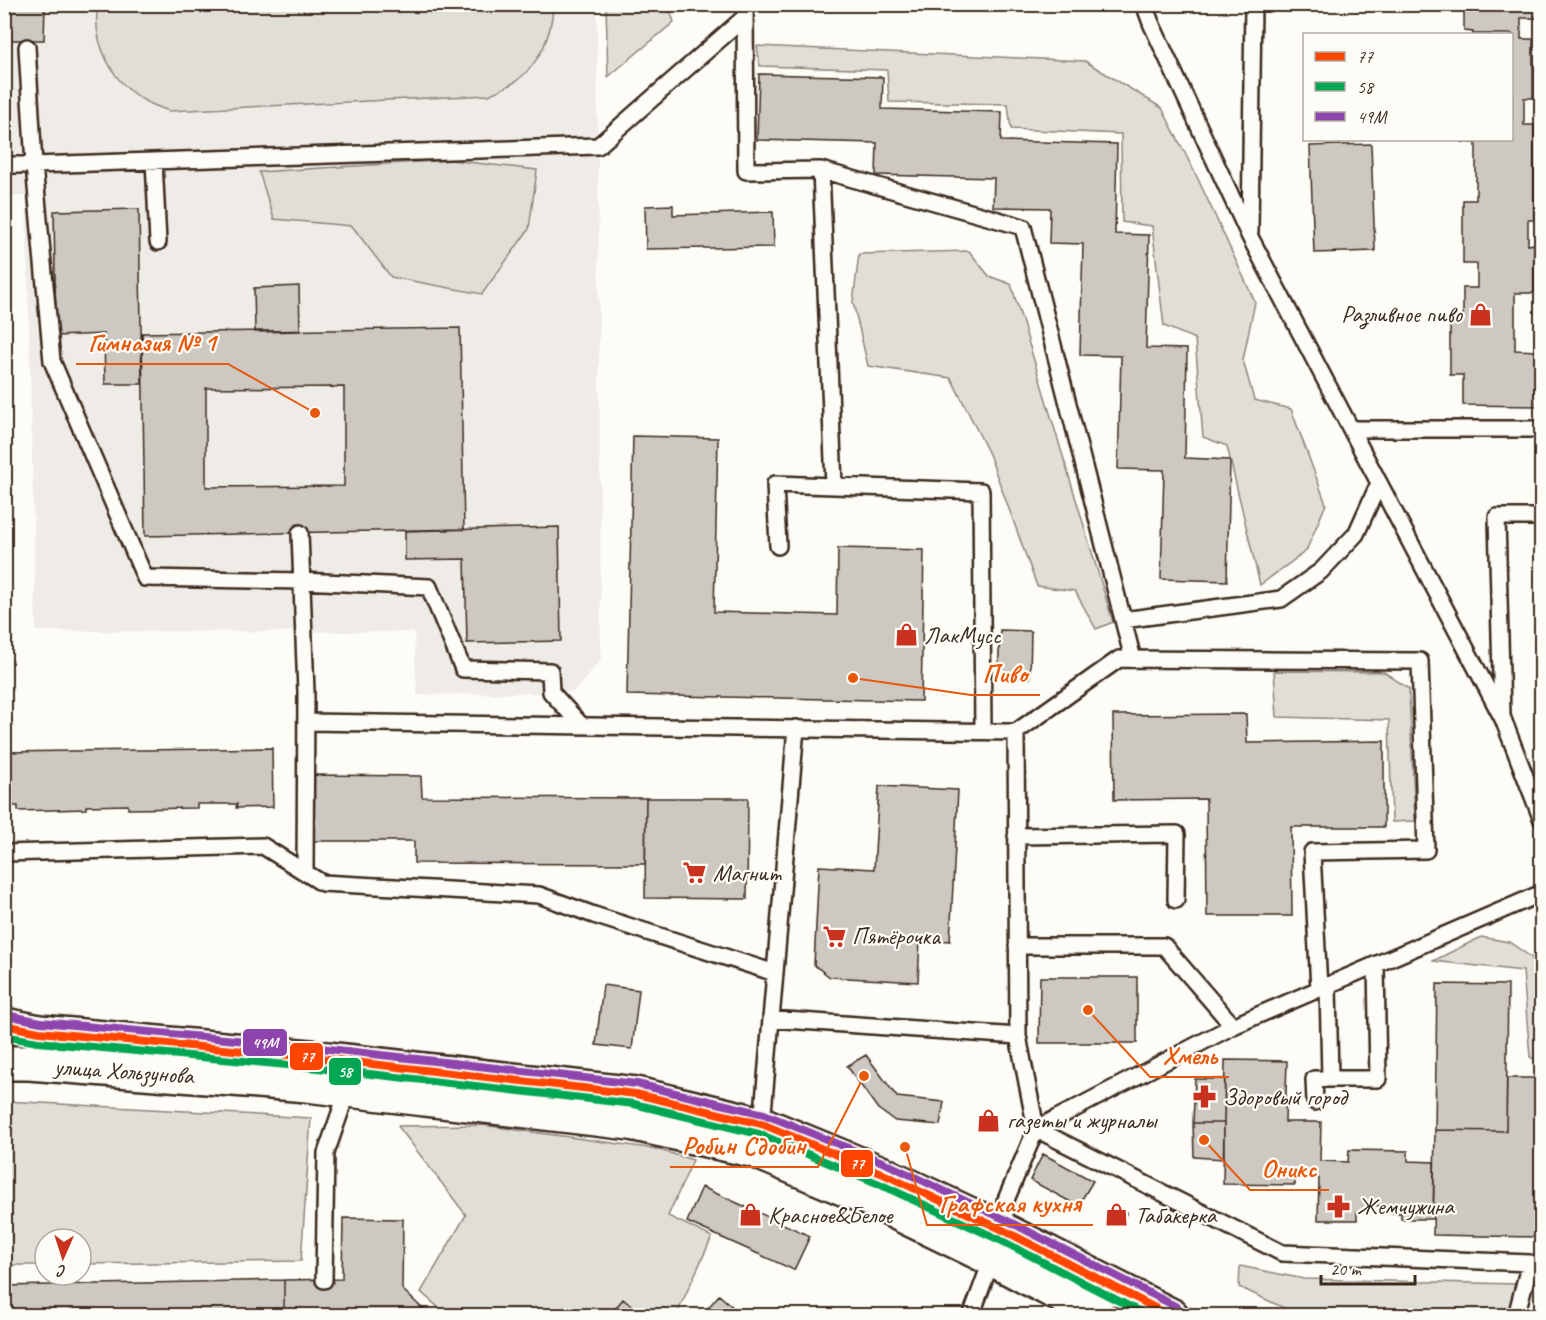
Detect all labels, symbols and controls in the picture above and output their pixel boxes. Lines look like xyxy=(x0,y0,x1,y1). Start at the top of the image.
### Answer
legend xyxy=(1303,33,1513,141)
text: 77 xyxy=(1357,46,1374,68)
text: 58 xyxy=(1357,76,1375,98)
text: 49М xyxy=(1357,106,1388,128)
place label: Разливное пиво xyxy=(1341,299,1464,330)
shop icon: Разливное пиво xyxy=(1467,301,1493,327)
callout: Гимназия № 1 xyxy=(76,320,228,364)
text: Гимназия № 1 xyxy=(88,326,219,359)
place label: ЛакМусс xyxy=(924,620,1002,650)
shop icon: ЛакМусс xyxy=(893,622,919,648)
callout: Пиво xyxy=(971,651,1040,695)
text: Пиво xyxy=(983,657,1030,690)
place label: Магнит xyxy=(713,858,782,888)
supermarket icon: Магнит xyxy=(682,860,708,886)
place label: Пятёрочка xyxy=(852,921,941,951)
supermarket icon: Пятёрочка xyxy=(821,923,847,949)
line badge: 49М xyxy=(242,1028,288,1057)
text: 49М xyxy=(252,1033,280,1053)
callout: Хмель xyxy=(1150,1033,1229,1077)
text: Хмель xyxy=(1163,1039,1219,1072)
line badge: 77 xyxy=(289,1042,324,1071)
text: 77 xyxy=(300,1047,316,1067)
street label: улица Хользунова xyxy=(51,1051,196,1091)
line badge: 58 xyxy=(328,1057,362,1086)
text: 58 xyxy=(338,1062,354,1082)
place label: Здоровый город xyxy=(1223,1082,1350,1112)
pharmacy icon: Здоровый город xyxy=(1192,1084,1218,1110)
place label: газеты и журналы xyxy=(1007,1105,1159,1135)
shop icon: газеты и журналы xyxy=(976,1107,1002,1133)
callout: Робин Сдобин xyxy=(670,1123,818,1167)
text: Робин Сдобин xyxy=(682,1129,807,1162)
callout: Оникс xyxy=(1250,1146,1329,1190)
line badge: 77 xyxy=(840,1149,874,1178)
text: Оникс xyxy=(1262,1152,1317,1185)
text: 77 xyxy=(850,1154,866,1174)
callout: Графская кухня xyxy=(927,1181,1093,1225)
text: Графская кухня xyxy=(939,1187,1083,1220)
place label: Жемчужина xyxy=(1357,1191,1455,1221)
pharmacy icon: Жемчужина xyxy=(1326,1193,1352,1219)
place label: Красное&Белое xyxy=(768,1200,894,1230)
place label: Табакерка xyxy=(1135,1200,1218,1230)
shop icon: Красное&Белое xyxy=(737,1202,763,1228)
shop icon: Табакерка xyxy=(1104,1202,1130,1228)
north arrow xyxy=(33,1227,93,1287)
scale bar xyxy=(1321,1248,1416,1286)
text: 20 m xyxy=(1330,1258,1363,1280)
text: С xyxy=(56,1261,67,1281)

